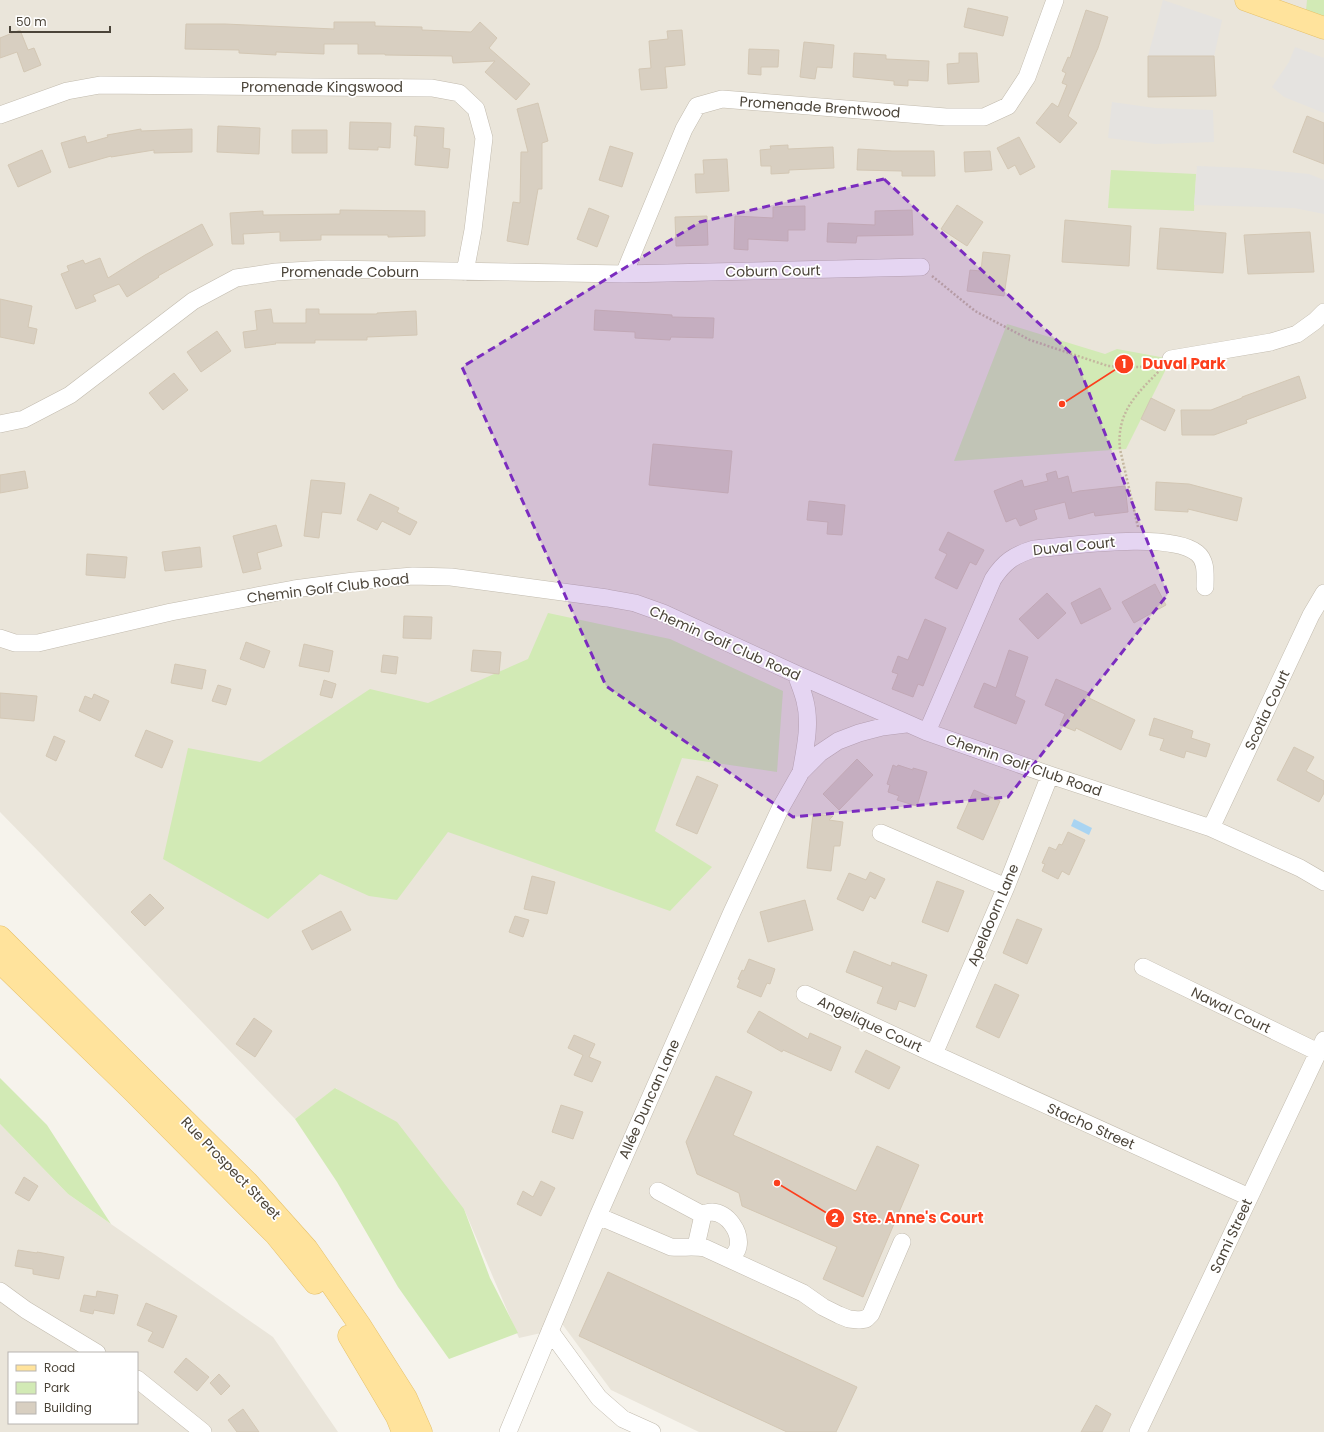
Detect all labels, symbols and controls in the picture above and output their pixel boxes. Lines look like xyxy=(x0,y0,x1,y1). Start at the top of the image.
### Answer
scale bar xyxy=(10,8,110,34)
text: 50 m xyxy=(16,13,47,30)
street label: Promenade Kingswood xyxy=(241,77,403,97)
street label: Promenade Brentwood xyxy=(739,91,901,123)
street label: Coburn Court xyxy=(725,260,821,282)
street label: Promenade Coburn xyxy=(281,262,419,282)
callout: Duval Park xyxy=(1114,350,1233,377)
text: Duval Park xyxy=(1142,353,1226,374)
text: 1 xyxy=(1122,355,1126,372)
street label: Duval Court xyxy=(1032,532,1116,560)
street label: Chemin Golf Club Road xyxy=(246,568,410,608)
street label: Chemin Golf Club Road xyxy=(646,601,804,685)
street label: Scotia Court xyxy=(1240,667,1294,753)
street label: Chemin Golf Club Road xyxy=(943,729,1105,801)
street label: Apeldoorn Lane xyxy=(962,860,1024,969)
street label: Nawal Court xyxy=(1188,982,1274,1038)
street label: Angelique Court xyxy=(814,991,926,1057)
street label: Allée Duncan Lane xyxy=(614,1036,685,1162)
street label: Stacho Street xyxy=(1044,1098,1138,1154)
street label: Rue Prospect Street xyxy=(177,1112,285,1224)
street label: Sami Street xyxy=(1205,1195,1257,1277)
callout: Ste. Anne's Court xyxy=(825,1205,992,1232)
text: Ste. Anne's Court xyxy=(853,1207,983,1228)
text: 2 xyxy=(832,1209,839,1226)
legend xyxy=(8,1352,138,1424)
text: Road xyxy=(44,1359,75,1376)
text: Park xyxy=(44,1379,71,1396)
text: Building xyxy=(44,1399,92,1416)

